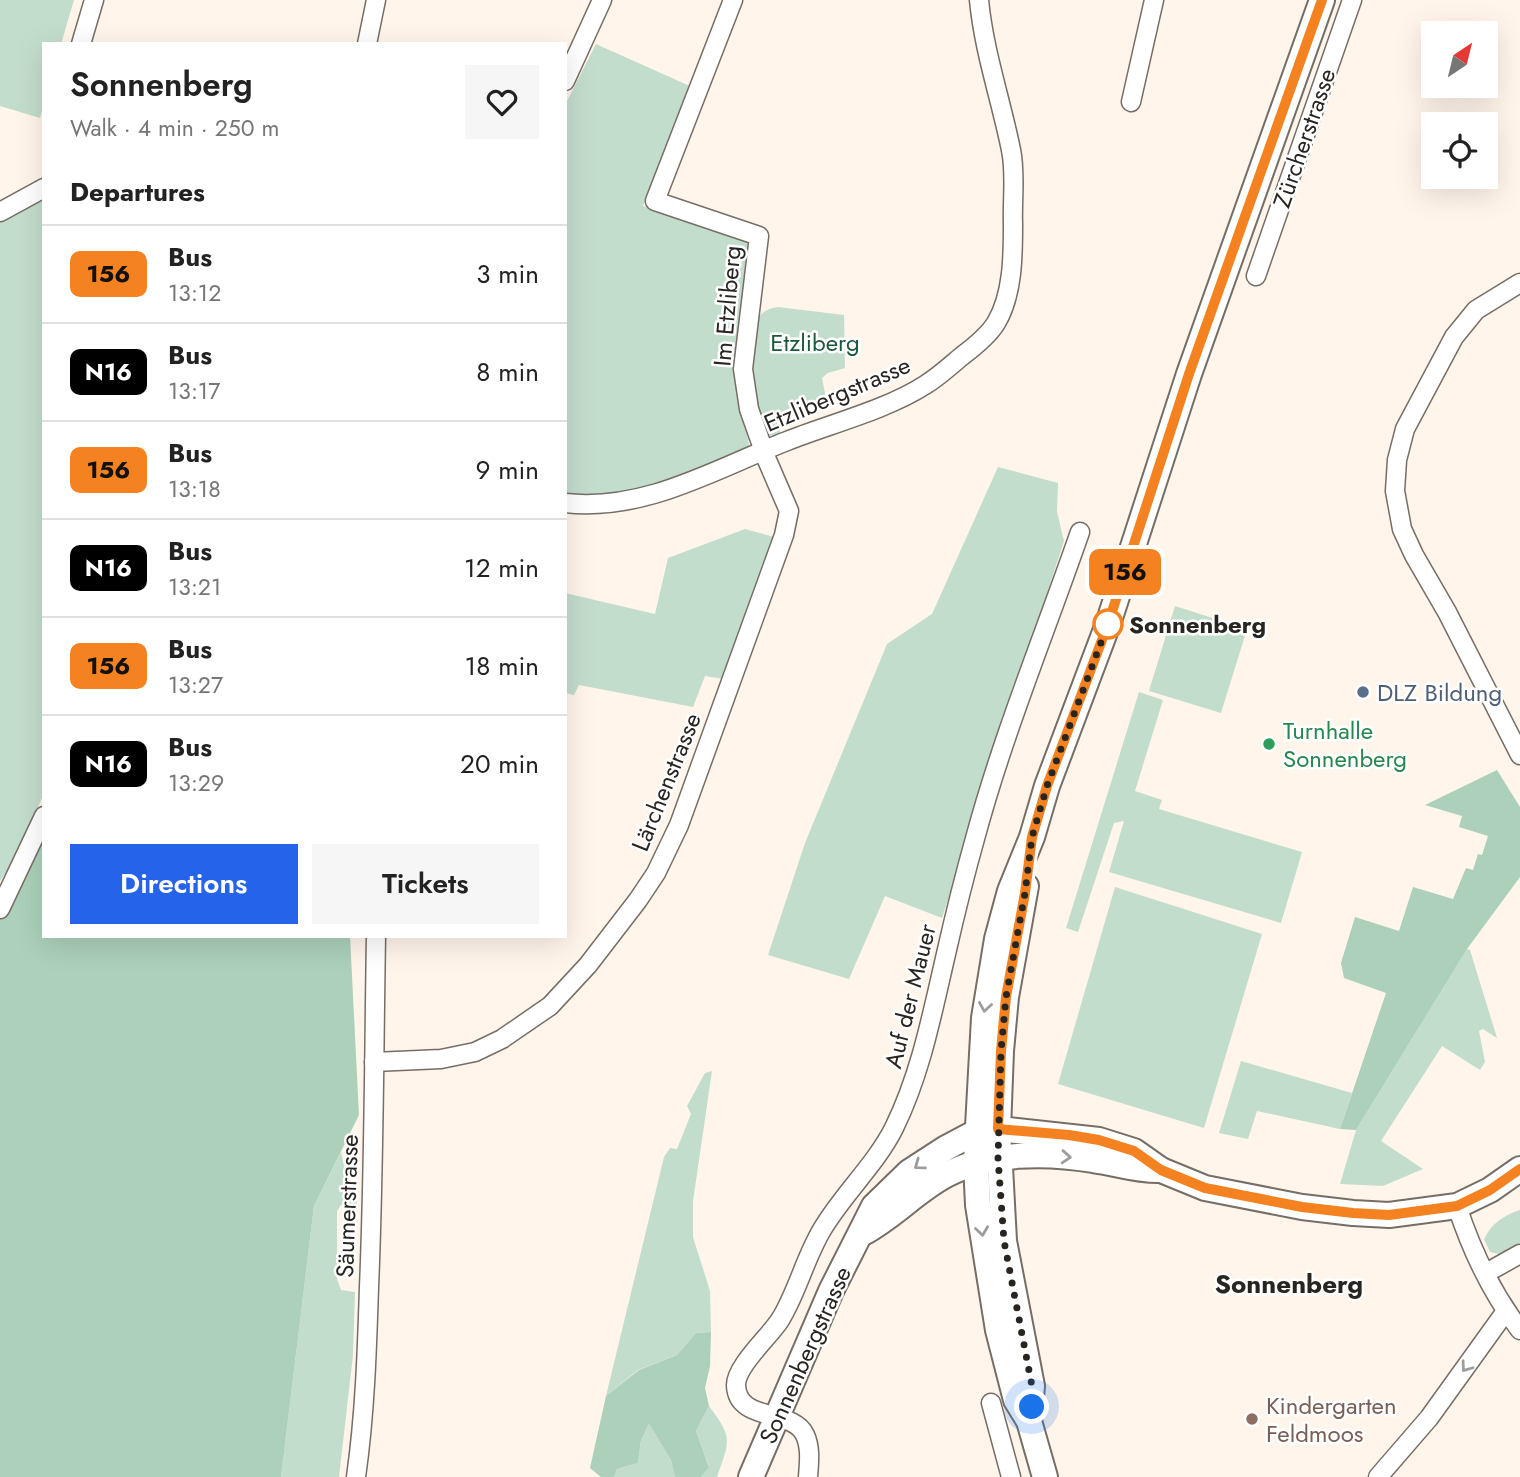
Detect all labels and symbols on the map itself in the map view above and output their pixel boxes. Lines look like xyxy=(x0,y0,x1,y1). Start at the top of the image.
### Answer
north arrow xyxy=(1421,21,1498,98)
street label: Zürcherstrasse xyxy=(1264,64,1344,212)
street label: Im Etzliberg xyxy=(704,244,750,368)
park label: Etzliberg xyxy=(770,325,860,360)
street label: Etzlibergstrasse xyxy=(758,347,916,441)
line badge: 156 xyxy=(1085,549,1165,595)
place label: Sonnenberg xyxy=(1129,607,1266,642)
marker: Sonnenberg xyxy=(1093,609,1123,639)
place label: DLZ Bildung xyxy=(1377,675,1502,710)
marker: DLZ Bildung xyxy=(1355,684,1371,700)
street label: Lärchenstrasse xyxy=(622,708,710,856)
place label: Turnhalle Sonnenberg xyxy=(1283,713,1407,776)
marker: Turnhalle Sonnenberg xyxy=(1261,736,1277,752)
street label: Auf der Mauer xyxy=(875,919,945,1072)
one-way arrow xyxy=(978,1001,993,1013)
street label: Säumerstrasse xyxy=(327,1134,367,1278)
one-way arrow xyxy=(1061,1149,1072,1164)
one-way arrow xyxy=(914,1157,927,1170)
one-way arrow xyxy=(974,1225,989,1236)
street label: Sonnenbergstrasse xyxy=(750,1261,860,1449)
district label: Sonnenberg xyxy=(1215,1265,1363,1303)
one-way arrow xyxy=(1462,1359,1474,1372)
place label: Kindergarten Feldmoos xyxy=(1266,1388,1397,1451)
your location xyxy=(1014,1389,1049,1424)
marker: Kindergarten Feldmoos xyxy=(1244,1411,1260,1427)

